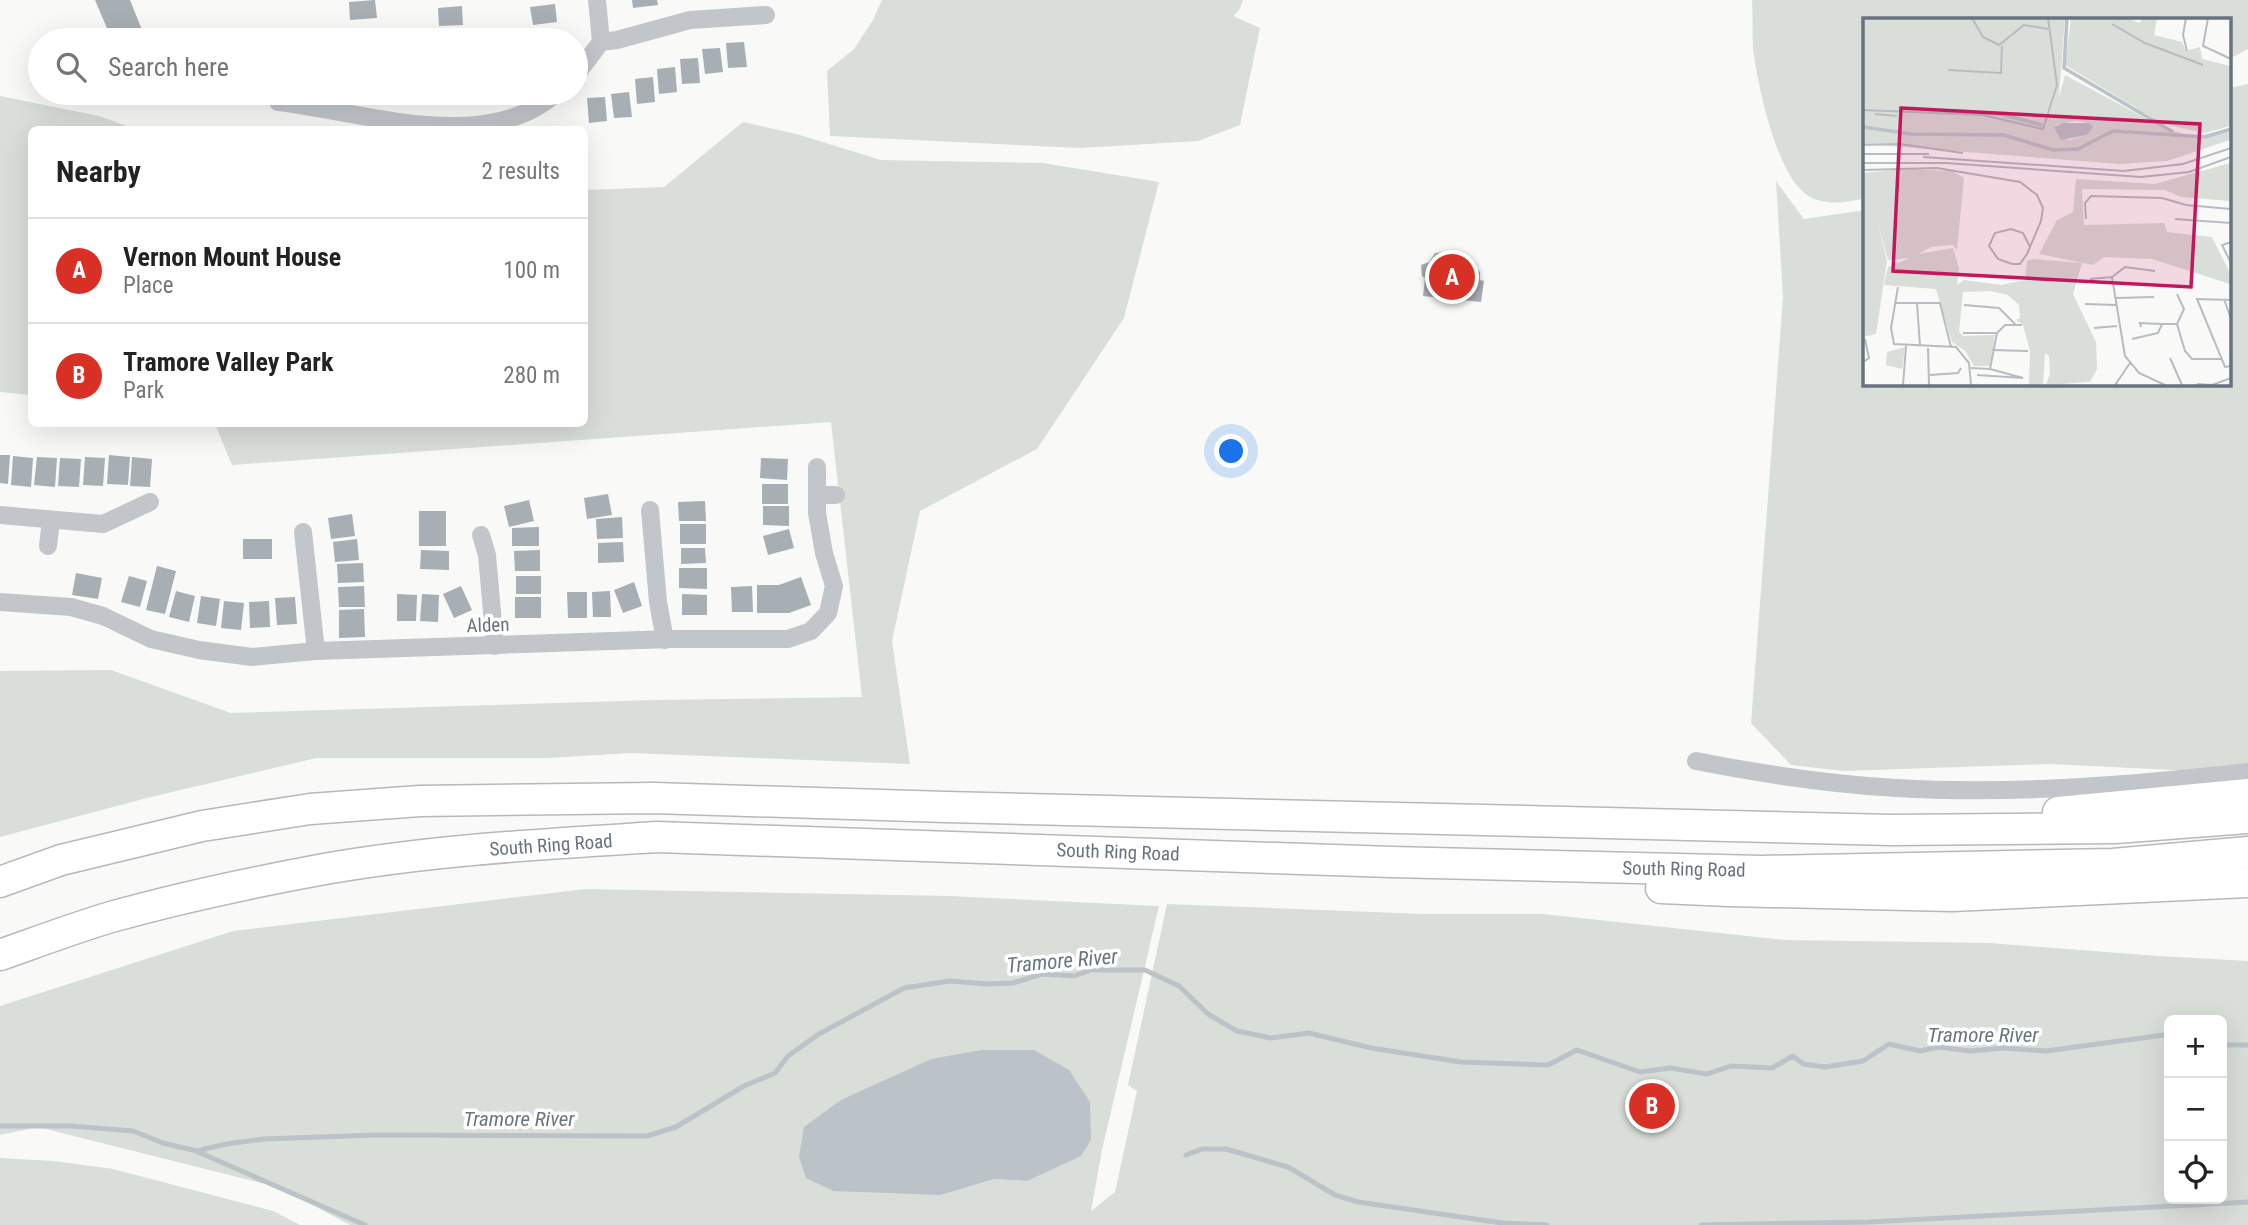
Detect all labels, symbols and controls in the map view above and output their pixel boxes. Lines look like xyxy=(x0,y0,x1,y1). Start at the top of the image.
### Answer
inset map xyxy=(1863,18,2230,385)
search box xyxy=(28,28,588,105)
icon: search xyxy=(52,48,90,86)
text: Search here xyxy=(108,52,229,82)
text: Nearby xyxy=(56,154,141,189)
text: 2 results xyxy=(482,158,560,185)
text: Vernon Mount House xyxy=(123,242,341,272)
pin: A xyxy=(1429,251,1475,303)
text: A xyxy=(72,257,86,284)
text: 100 m xyxy=(503,257,560,284)
text: Place xyxy=(123,272,173,299)
text: Tramore Valley Park xyxy=(123,347,333,377)
text: B xyxy=(73,362,85,389)
text: 280 m xyxy=(503,362,560,389)
text: Park xyxy=(123,377,164,404)
your location xyxy=(1214,434,1248,468)
street label: Alden xyxy=(466,613,510,637)
street label: South Ring Road xyxy=(489,829,613,861)
street label: South Ring Road xyxy=(1056,838,1180,866)
street label: South Ring Road xyxy=(1622,856,1746,882)
water label: Tramore River xyxy=(1006,944,1119,978)
map controls xyxy=(2164,1015,2227,1204)
button: + xyxy=(2164,1015,2227,1078)
water label: Tramore River xyxy=(1927,1023,2039,1047)
button: − xyxy=(2164,1078,2227,1141)
pin: B xyxy=(1629,1080,1675,1132)
water label: Tramore River xyxy=(463,1107,575,1131)
button: locate xyxy=(2164,1141,2227,1204)

